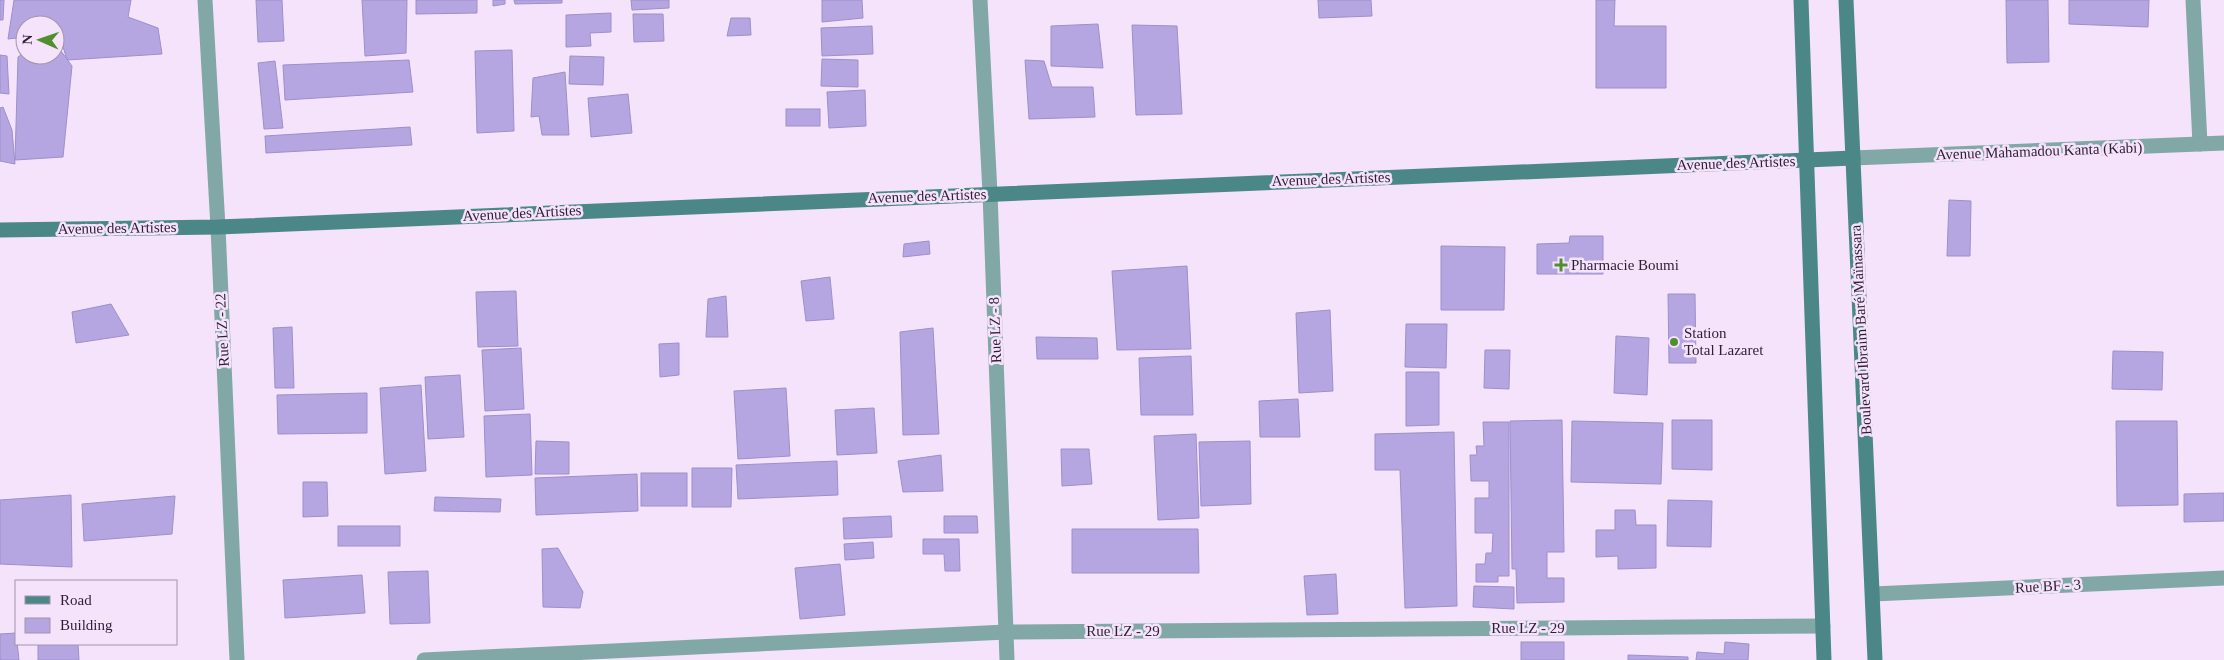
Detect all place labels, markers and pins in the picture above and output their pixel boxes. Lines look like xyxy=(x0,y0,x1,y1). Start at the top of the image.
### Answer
place label: Pharmacie Boumi xyxy=(1571,257,1679,273)
marker: Pharmacie Boumi xyxy=(1555,259,1567,271)
place label: Station Total Lazaret xyxy=(1684,325,1764,358)
marker: Station Total Lazaret xyxy=(1668,336,1680,348)

